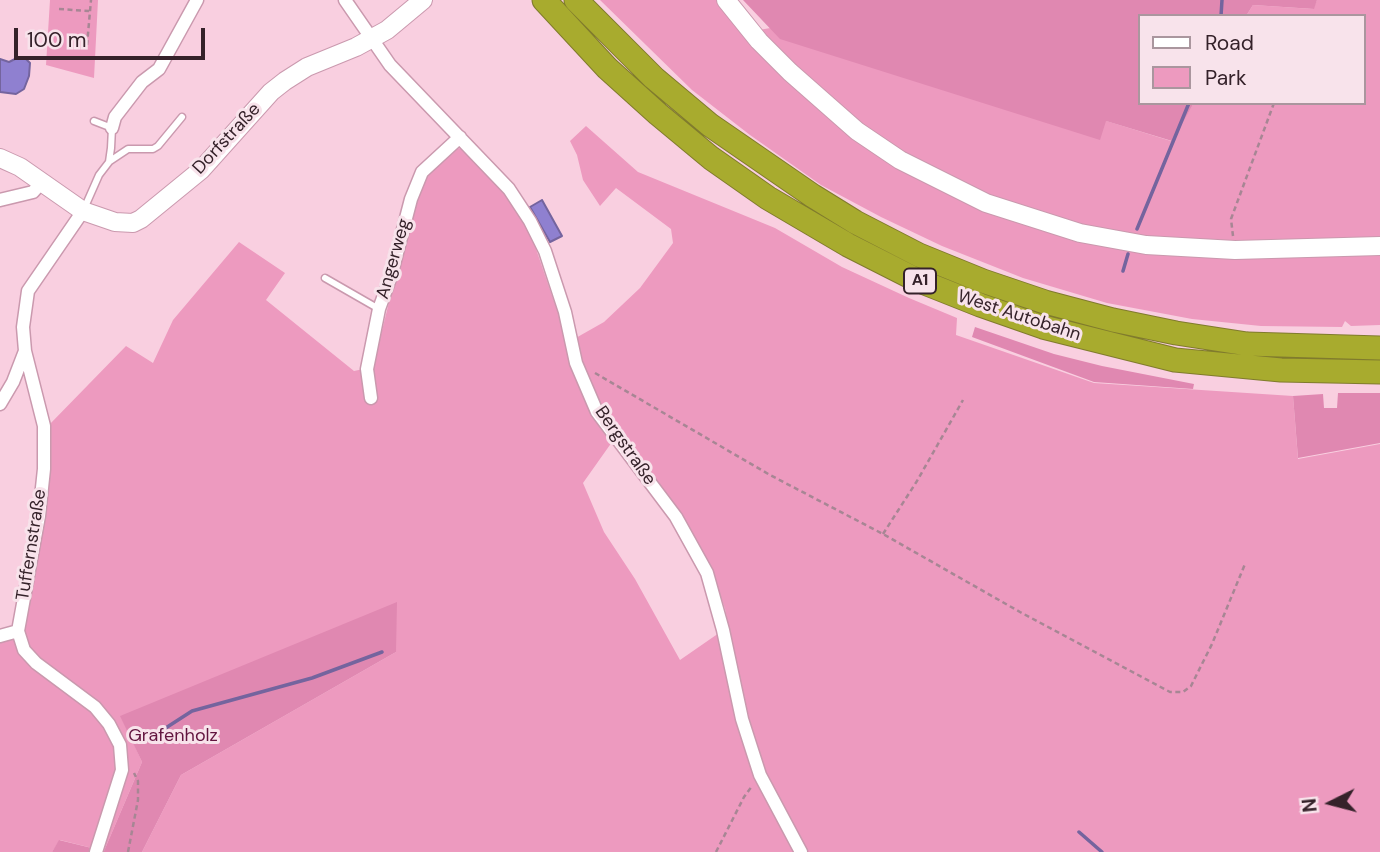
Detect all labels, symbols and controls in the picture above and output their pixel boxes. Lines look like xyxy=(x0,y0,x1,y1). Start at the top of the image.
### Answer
scale bar xyxy=(18,14,208,58)
legend xyxy=(1138,14,1366,105)
text: 100 m xyxy=(27,26,87,54)
text: Road xyxy=(1205,29,1254,57)
text: Park xyxy=(1205,64,1246,92)
street label: Dorfstraße xyxy=(189,99,265,179)
street label: Angerweg xyxy=(372,216,416,302)
road number: A1 xyxy=(904,268,936,294)
street label: West Autobahn xyxy=(955,286,1083,346)
street label: Bergstraße xyxy=(590,402,660,490)
street label: Tuffernstraße xyxy=(13,488,51,602)
park label: Grafenholz xyxy=(128,725,218,747)
north arrow xyxy=(1296,768,1366,838)
text: N xyxy=(1296,797,1323,813)

